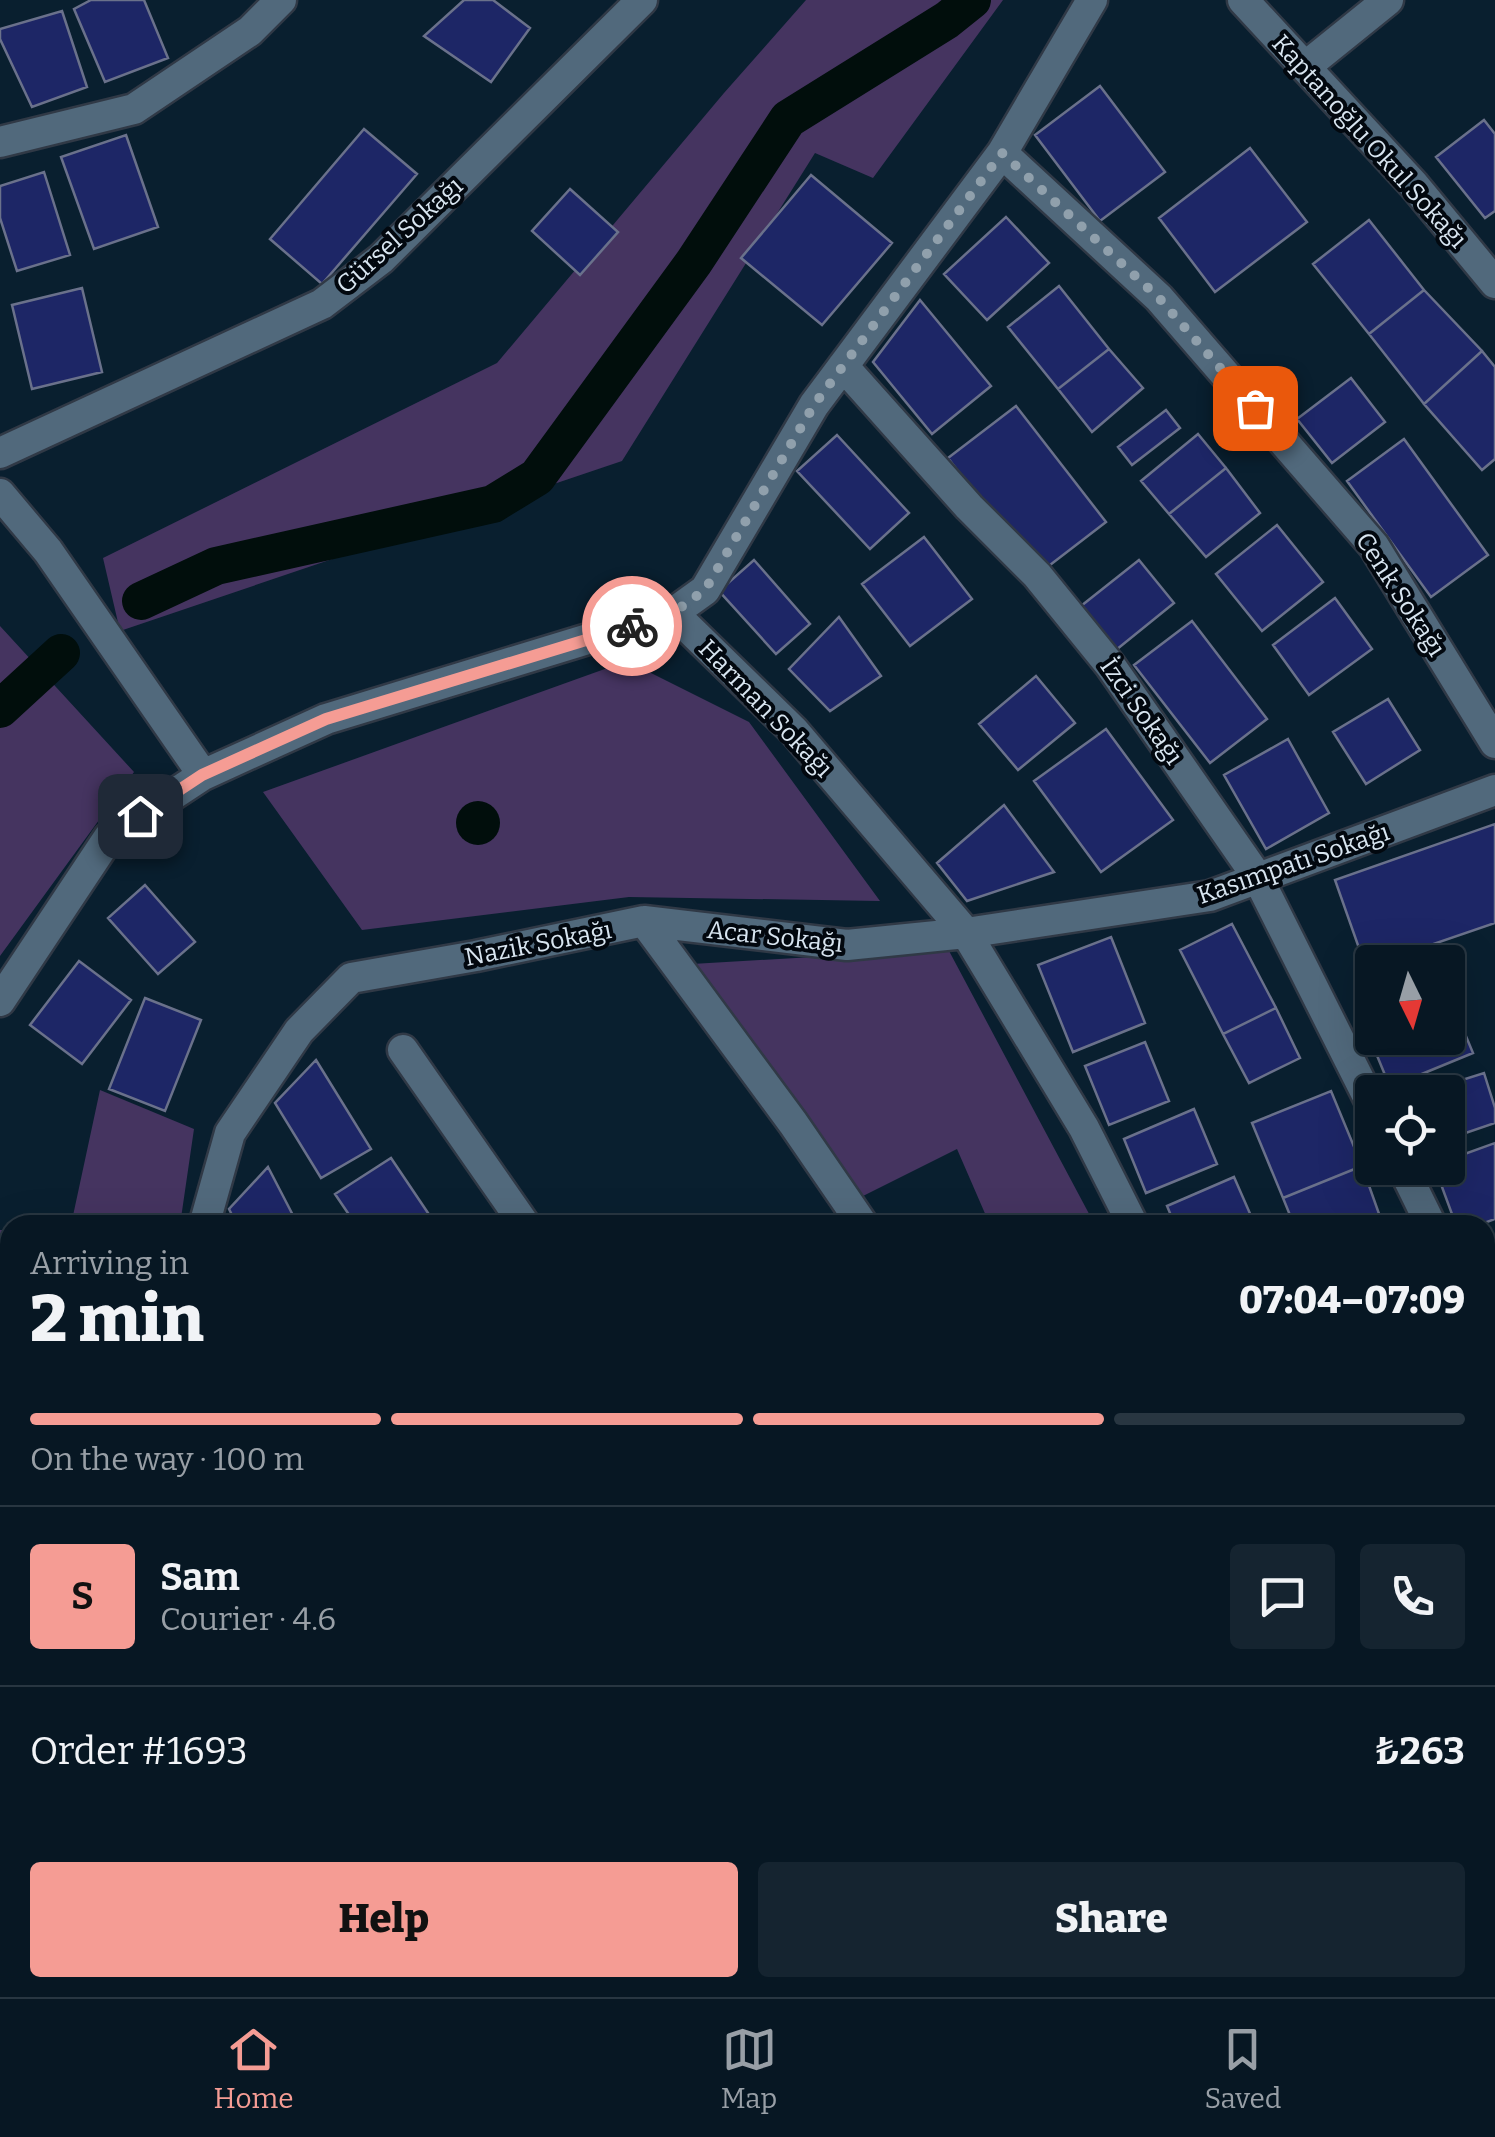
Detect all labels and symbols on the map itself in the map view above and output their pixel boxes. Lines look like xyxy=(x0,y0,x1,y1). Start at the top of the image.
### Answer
street label: Kaptanoğlu Okul Sokağı xyxy=(1266,29,1473,254)
street label: Gürsel Sokağı xyxy=(330,171,469,300)
pin xyxy=(1213,366,1298,451)
street label: Cenk Sokağı xyxy=(1349,527,1451,662)
courier xyxy=(582,576,682,676)
street label: Harman Sokağı xyxy=(692,634,838,784)
street label: İzci Sokağı xyxy=(1094,653,1189,771)
pin xyxy=(98,774,183,859)
street label: Kasımpatı Sokağı xyxy=(1193,817,1393,911)
street label: Nazik Sokağı xyxy=(462,915,614,973)
street label: Acar Sokağı xyxy=(705,915,844,959)
north arrow xyxy=(1355,945,1465,1055)

